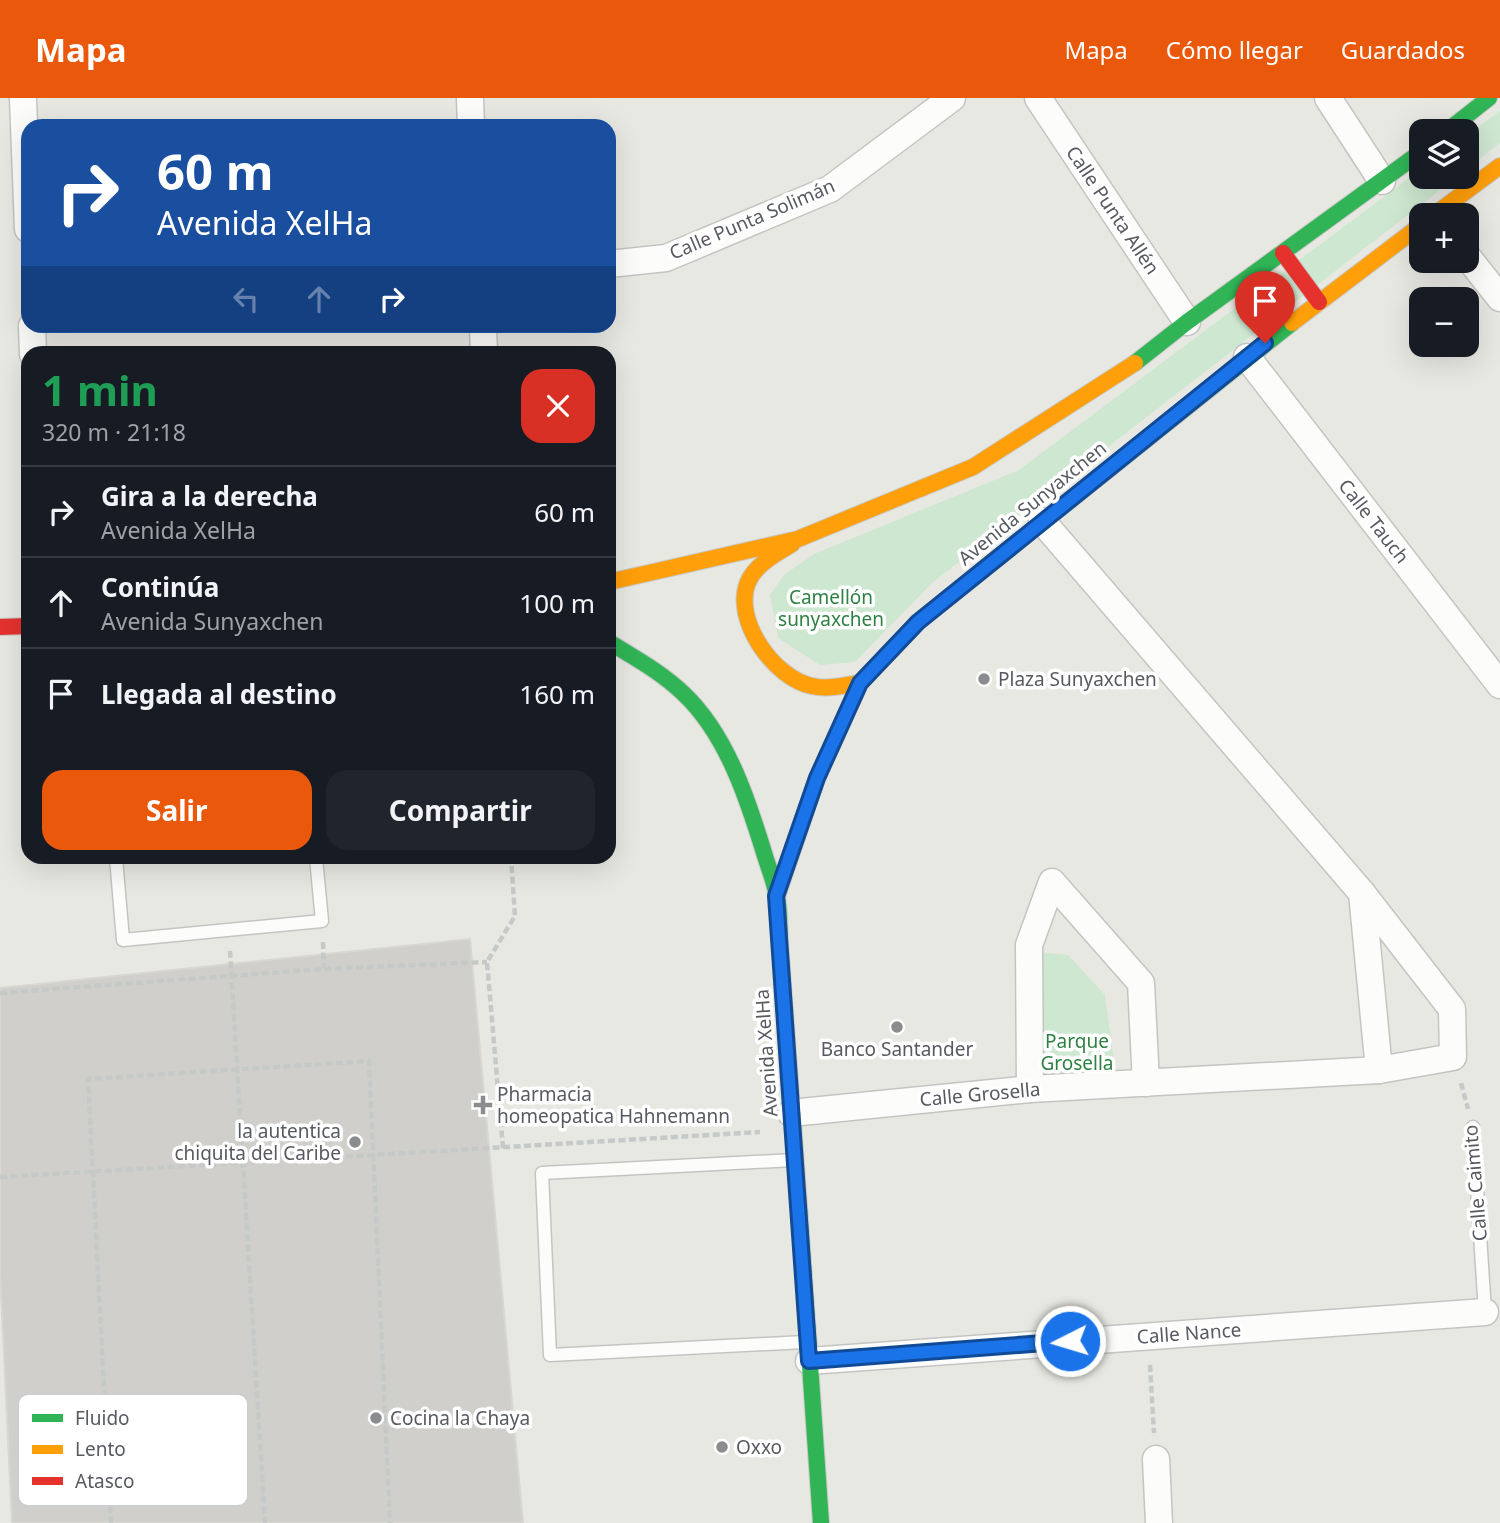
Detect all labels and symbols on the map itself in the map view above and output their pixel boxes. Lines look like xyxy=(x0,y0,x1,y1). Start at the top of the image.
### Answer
street label: Calle Punta Allén xyxy=(1060,141,1166,279)
street label: Calle Punta Solimán xyxy=(665,172,839,266)
pin xyxy=(1235,271,1295,343)
street label: Avenida Sunyaxchen xyxy=(952,435,1112,571)
street label: Calle Tauch xyxy=(1333,473,1415,569)
park label: Camellón sunyaxchen xyxy=(778,584,884,632)
place label: Plaza Sunyaxchen xyxy=(998,666,1157,692)
marker: Plaza Sunyaxchen xyxy=(976,671,992,687)
street label: Avenida XelHa xyxy=(749,988,783,1118)
marker: Banco Santander xyxy=(889,1019,905,1035)
park label: Parque Grosella xyxy=(1040,1028,1114,1076)
place label: Banco Santander xyxy=(821,1036,973,1062)
street label: Calle Grosella xyxy=(918,1076,1042,1112)
place label: Pharmacia homeopatica Hahnemann xyxy=(497,1081,730,1129)
marker: Pharmacia homeopatica Hahnemann xyxy=(475,1097,491,1113)
place label: la autentica chiquita del Caribe xyxy=(174,1118,341,1166)
street label: Calle Caimito xyxy=(1457,1124,1493,1242)
marker: la autentica chiquita del Caribe xyxy=(347,1134,363,1150)
position arrow xyxy=(1033,1304,1107,1378)
street label: Calle Nance xyxy=(1136,1316,1242,1350)
legend xyxy=(18,1394,248,1506)
text: Fluido xyxy=(75,1405,130,1431)
place label: Cocina la Chaya xyxy=(390,1405,530,1431)
marker: Cocina la Chaya xyxy=(368,1410,384,1426)
place label: Oxxo xyxy=(736,1434,782,1460)
text: Lento xyxy=(75,1436,126,1462)
marker: Oxxo xyxy=(714,1439,730,1455)
text: Atasco xyxy=(75,1468,134,1494)

